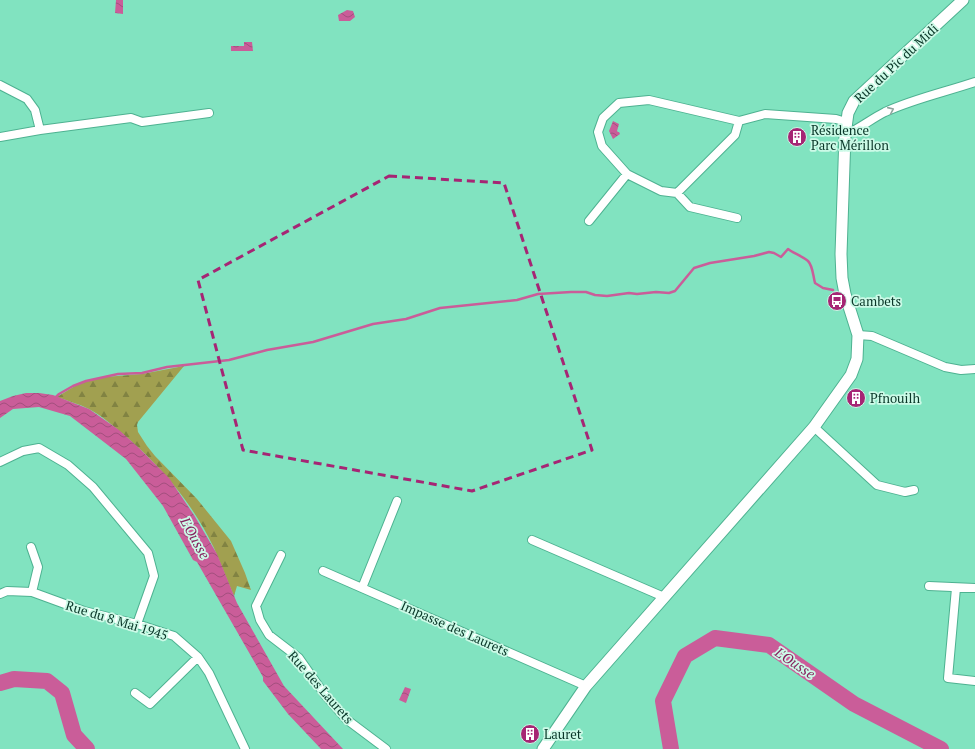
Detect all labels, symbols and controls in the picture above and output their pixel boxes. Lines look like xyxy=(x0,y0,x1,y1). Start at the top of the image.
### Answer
street label: Rue du Pic du Midi xyxy=(850,19,942,107)
one-way arrow xyxy=(887,106,894,114)
place label: Résidence Parc Mérillon xyxy=(811,121,889,154)
building icon: Résidence Parc Mérillon xyxy=(786,126,808,148)
bus stop icon: Cambets xyxy=(826,290,848,312)
place label: Cambets xyxy=(851,292,901,310)
building icon: Pfnouilh xyxy=(845,387,867,409)
place label: Pfnouilh xyxy=(870,389,920,407)
water label: L'Ousse xyxy=(176,513,215,562)
street label: Rue du 8 Mai 1945 xyxy=(64,596,170,644)
street label: Impasse des Laurets xyxy=(398,596,512,660)
water label: L'Ousse xyxy=(771,642,820,683)
street label: Rue des Laurets xyxy=(284,647,358,727)
building icon: Lauret xyxy=(519,723,541,745)
place label: Lauret xyxy=(544,725,582,743)

